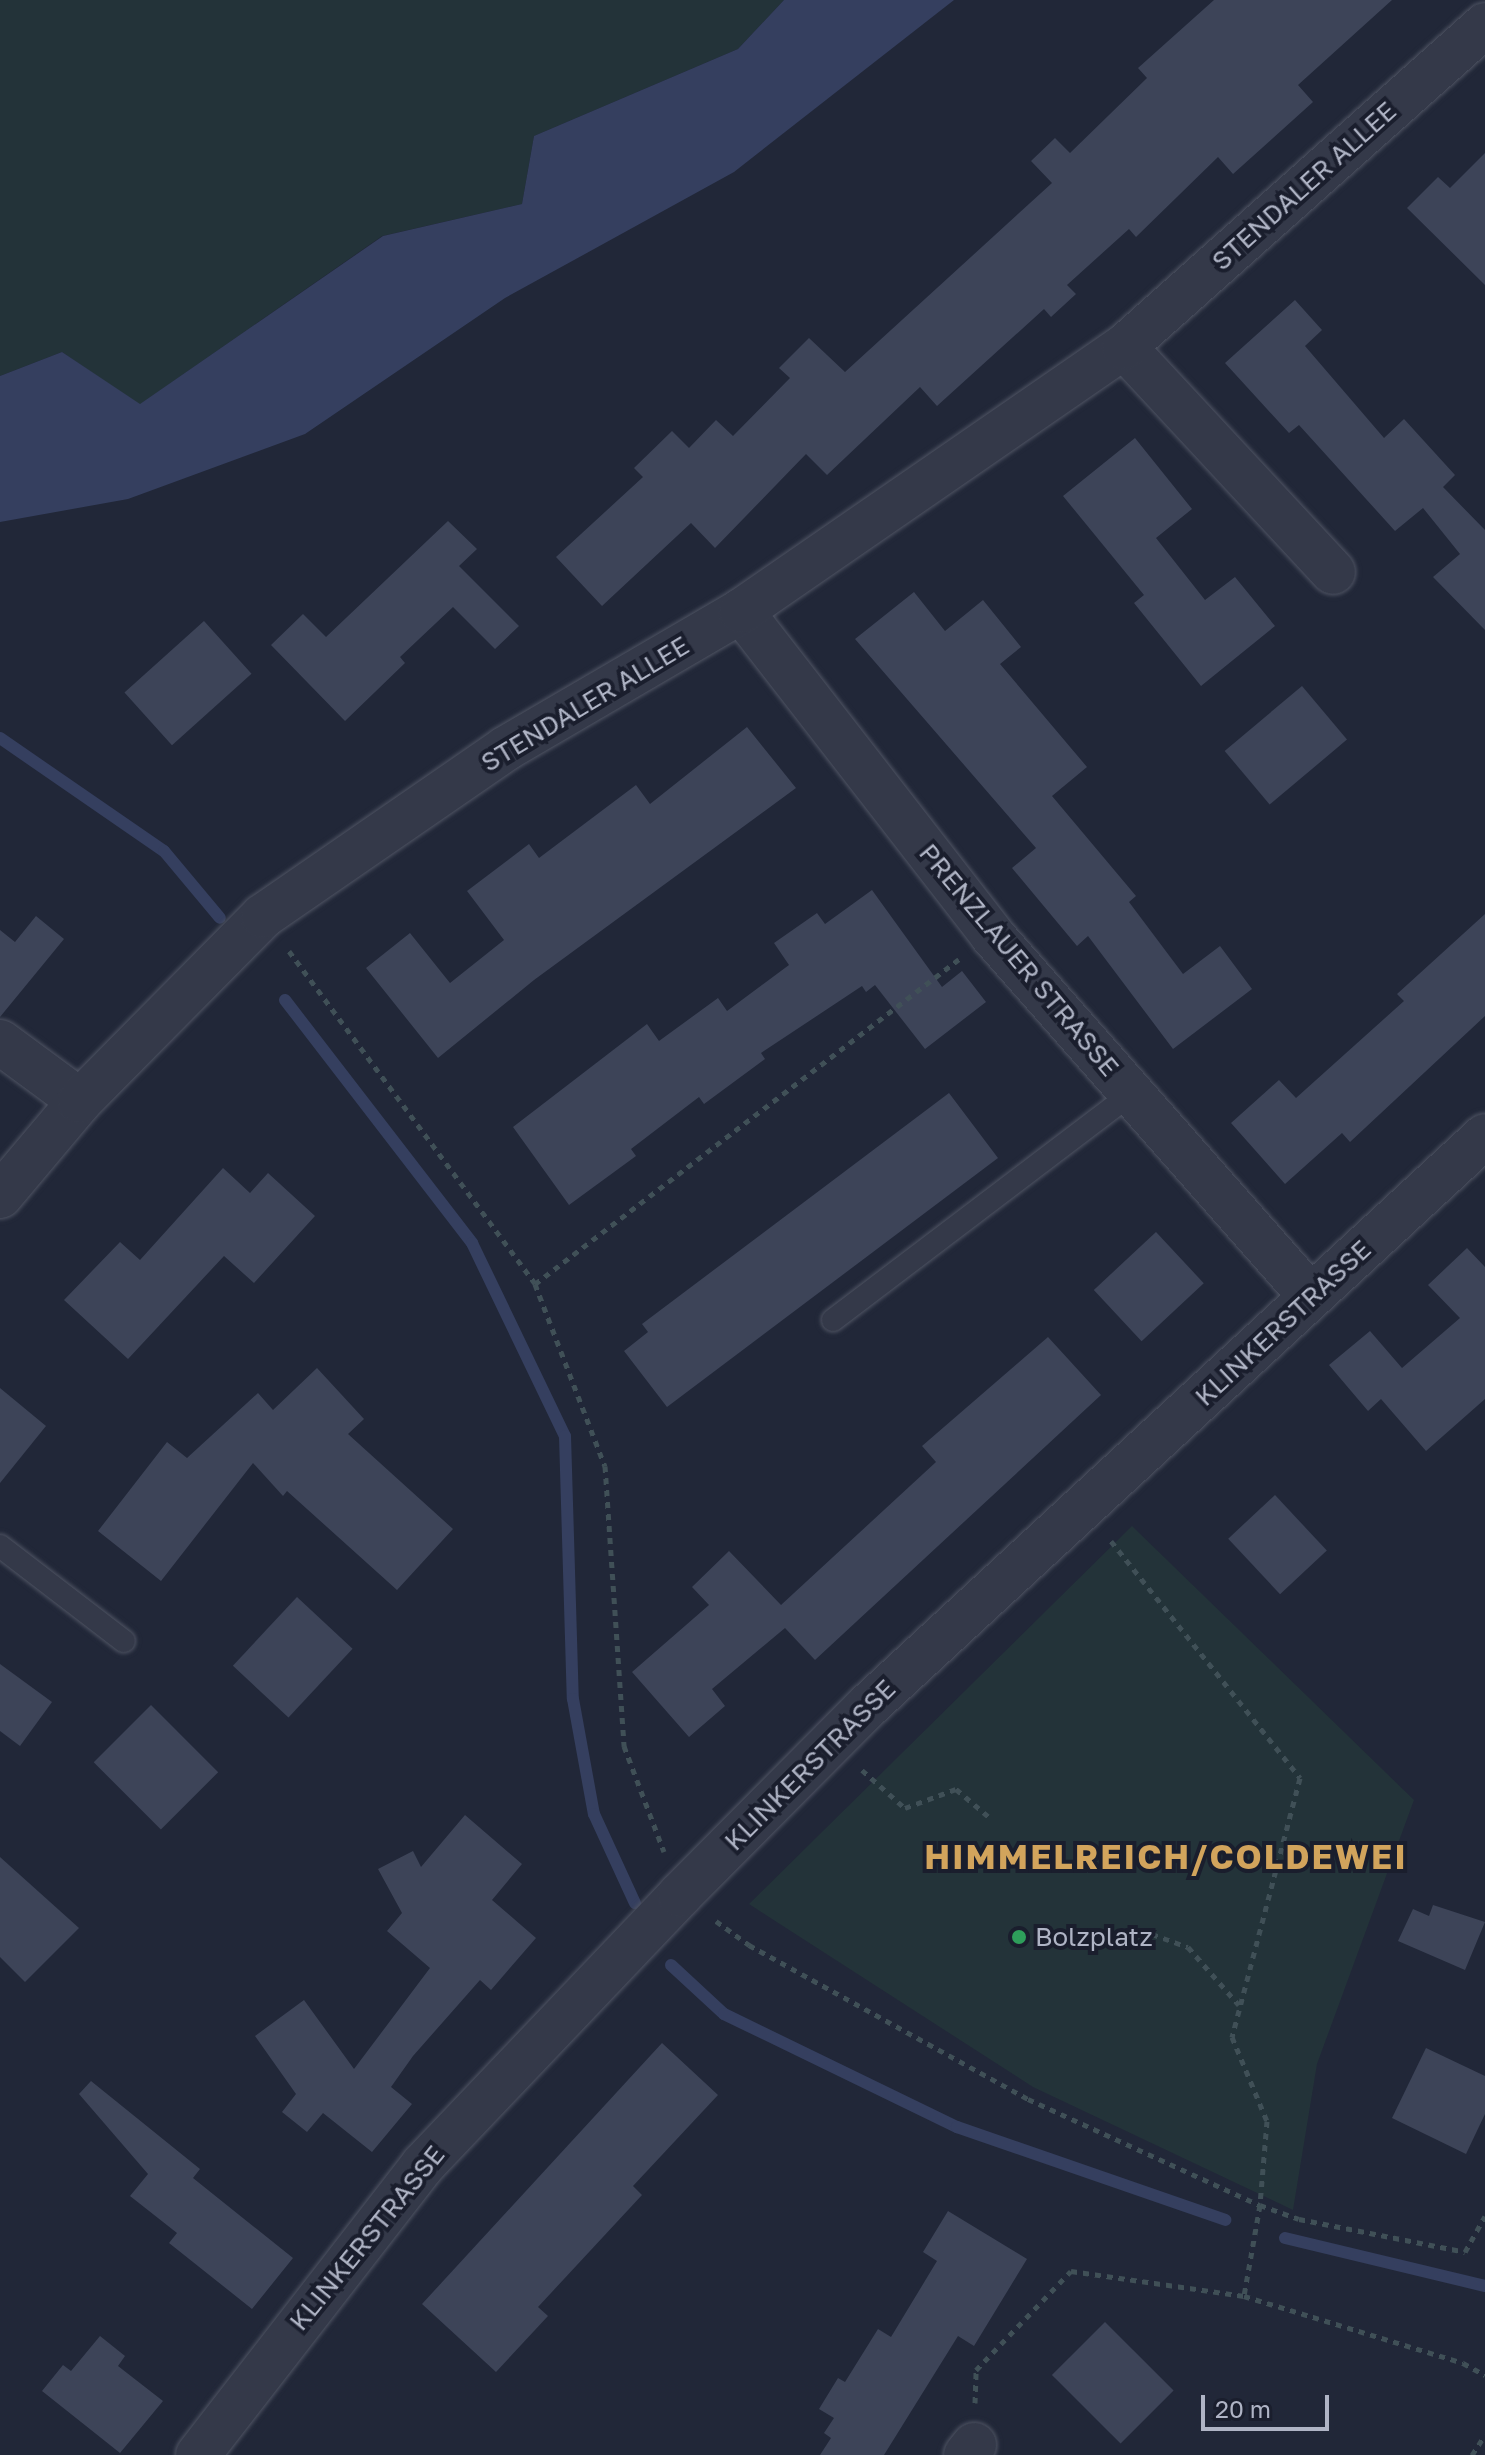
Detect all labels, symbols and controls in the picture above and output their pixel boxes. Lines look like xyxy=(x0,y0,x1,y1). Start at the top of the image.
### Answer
street label: STENDALER ALLEE xyxy=(1206,95,1402,277)
street label: STENDALER ALLEE xyxy=(475,630,695,778)
street label: PRENZLAUER STRASSE xyxy=(913,837,1125,1083)
street label: KLINKERSTRASSE xyxy=(1189,1234,1377,1412)
street label: KLINKERSTRASSE xyxy=(718,1673,902,1857)
district label: HIMMELREICH/COLDEWEI xyxy=(924,1837,1408,1877)
place label: Bolzplatz xyxy=(1035,1921,1153,1953)
marker: Bolzplatz xyxy=(1010,1928,1028,1946)
street label: KLINKERSTRASSE xyxy=(283,2139,451,2337)
scale bar xyxy=(1205,2379,1333,2429)
text: 20 m xyxy=(1215,2394,1271,2423)

